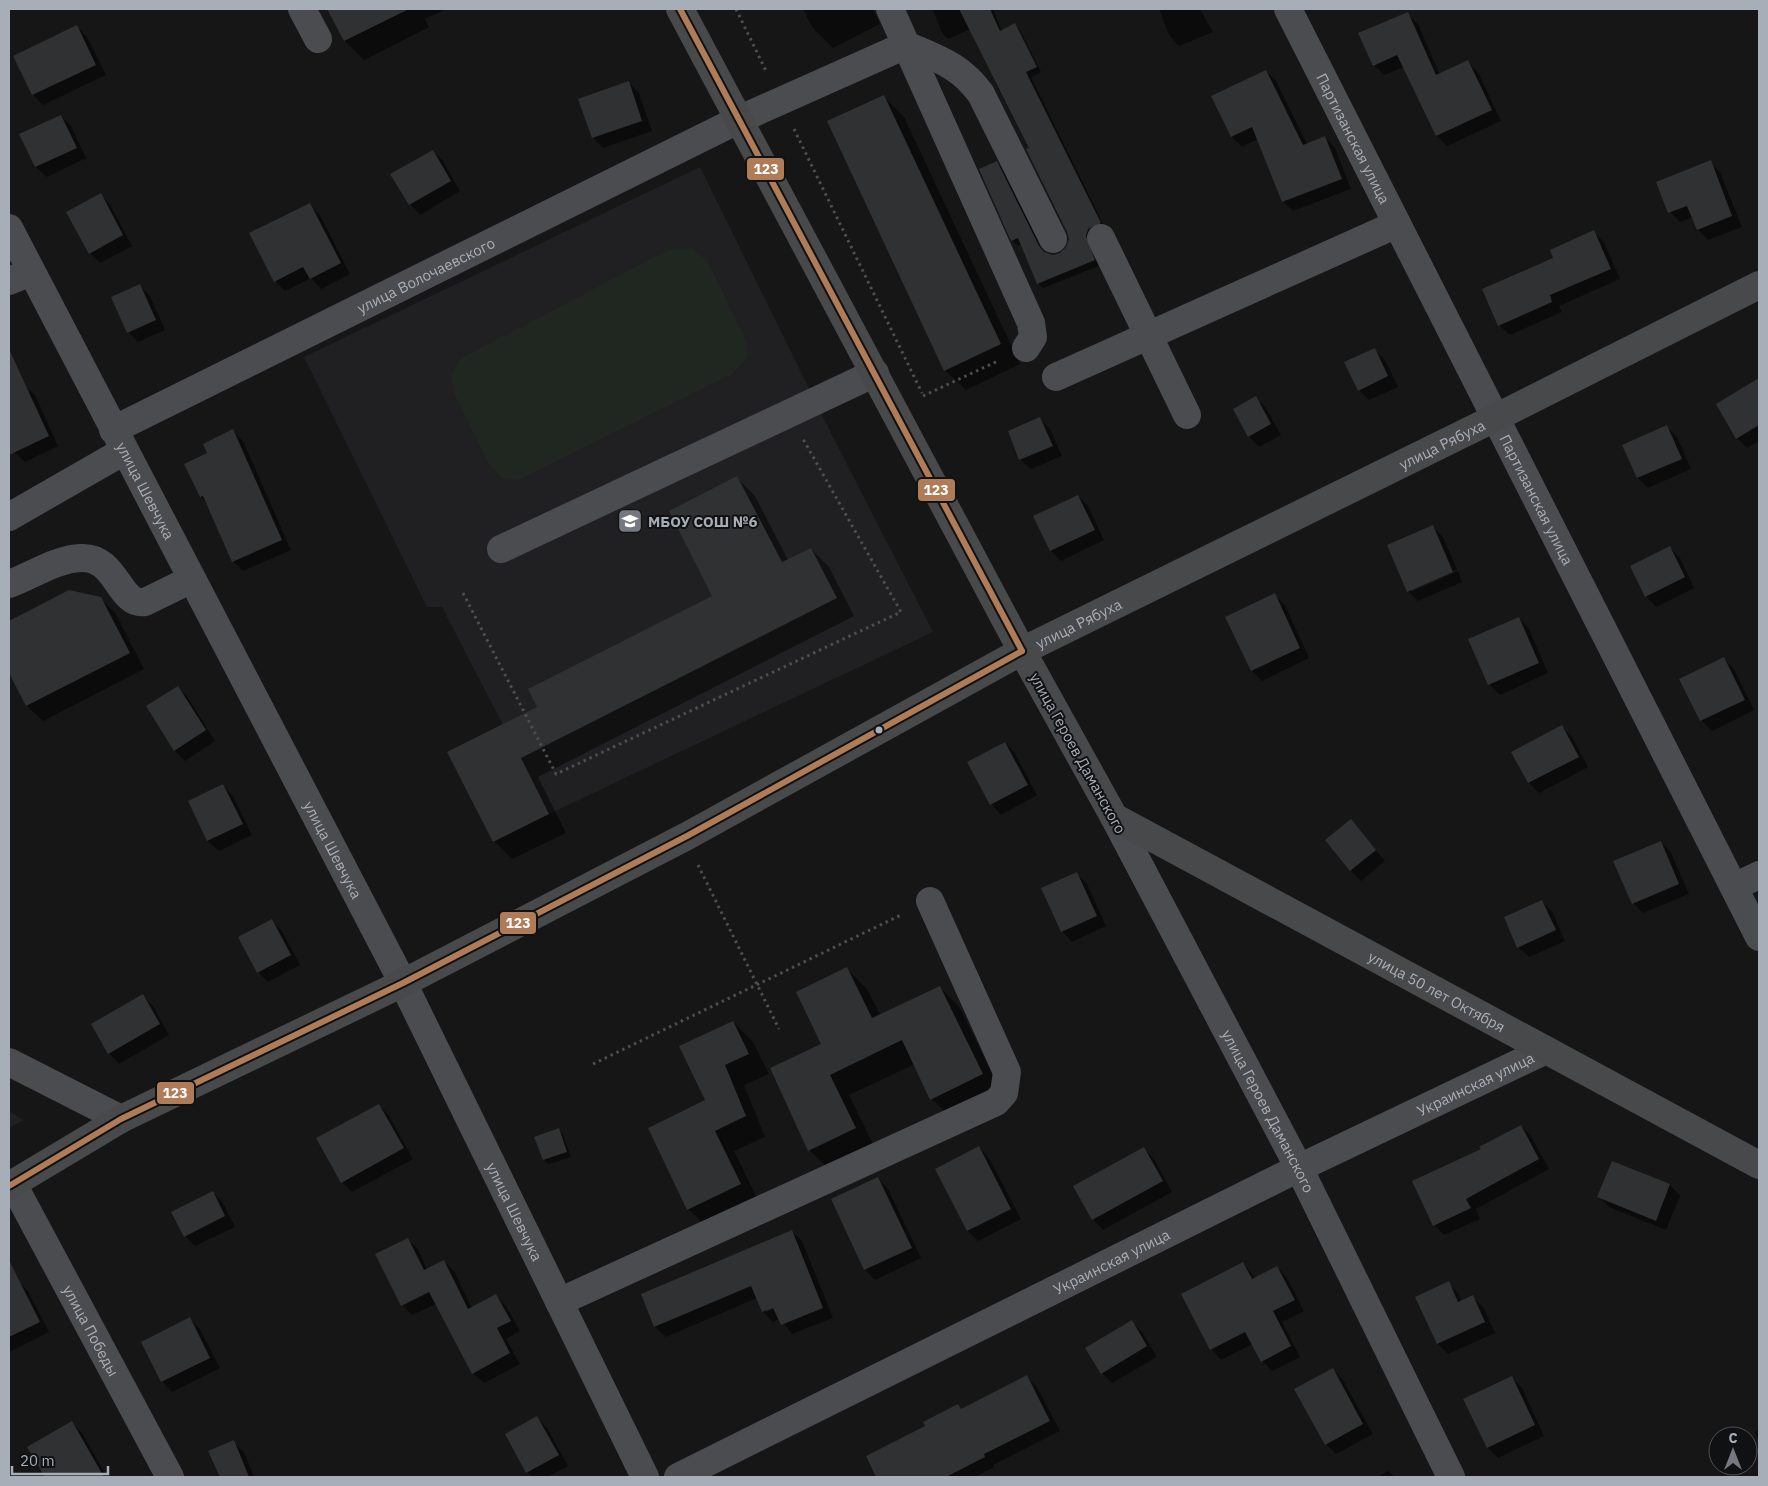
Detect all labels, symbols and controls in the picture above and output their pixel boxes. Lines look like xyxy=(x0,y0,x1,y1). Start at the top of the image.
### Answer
street label: Партизанская улица xyxy=(1313,70,1395,207)
line badge: 123 xyxy=(746,157,785,181)
text: 123 xyxy=(753,160,779,178)
street label: улица Волочаевского xyxy=(354,233,498,317)
street label: улица Рябуха xyxy=(1396,415,1488,473)
street label: Партизанская улица xyxy=(1496,431,1578,568)
street label: улица Шевчука xyxy=(113,438,179,543)
line badge: 123 xyxy=(917,478,956,502)
text: 123 xyxy=(923,481,949,499)
school or university icon: МБОУ СОШ №6 xyxy=(617,508,643,534)
place label: МБОУ СОШ №6 xyxy=(648,512,758,531)
street label: улица Рябуха xyxy=(1032,594,1125,652)
street label: улица Героев Даманского xyxy=(1026,669,1130,837)
unlabelled marker xyxy=(874,725,884,735)
street label: улица Шевчука xyxy=(300,797,367,902)
line badge: 123 xyxy=(499,911,537,935)
text: 123 xyxy=(505,914,531,932)
street label: улица 50 лет Октября xyxy=(1365,946,1509,1036)
street label: улица Героев Даманского xyxy=(1218,1026,1319,1195)
street label: Украинская улица xyxy=(1414,1048,1537,1120)
line badge: 123 xyxy=(156,1081,195,1105)
text: 123 xyxy=(162,1084,188,1102)
street label: улица Шевчука xyxy=(483,1159,547,1264)
street label: Украинская улица xyxy=(1050,1224,1173,1298)
street label: улица Победы xyxy=(59,1281,124,1379)
north arrow xyxy=(1708,1426,1758,1476)
text: С xyxy=(1728,1429,1738,1447)
scale bar xyxy=(12,1444,109,1476)
text: 20 m xyxy=(20,1451,55,1470)

